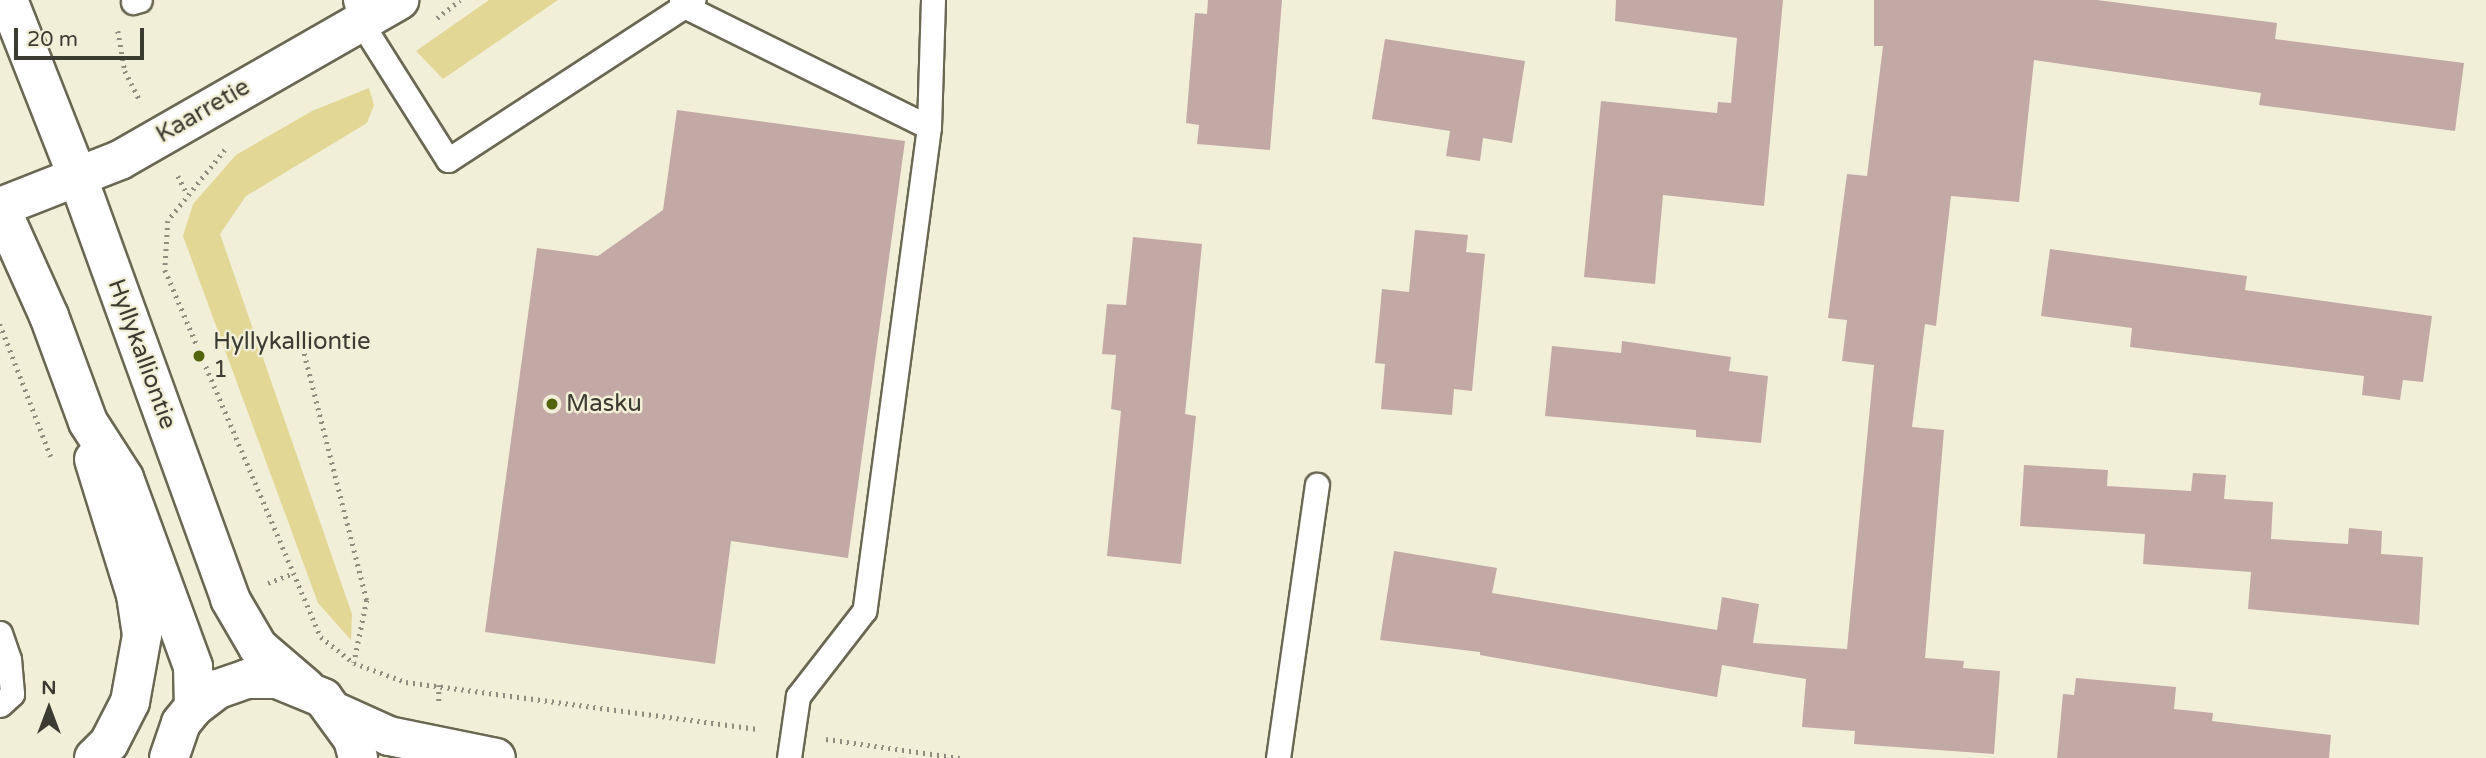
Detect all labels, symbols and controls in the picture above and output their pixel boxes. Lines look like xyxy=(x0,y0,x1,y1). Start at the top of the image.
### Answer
scale bar xyxy=(18,14,147,58)
text: 20 m xyxy=(27,27,78,52)
street label: Kaarretie xyxy=(151,73,255,149)
street label: Hyllykalliontie xyxy=(102,275,182,433)
place label: Hyllykalliontie 1 xyxy=(213,328,371,384)
marker: Hyllykalliontie 1 xyxy=(191,348,207,364)
place label: Masku xyxy=(566,390,642,418)
marker: Masku xyxy=(544,396,560,412)
north arrow xyxy=(14,674,84,744)
text: N xyxy=(41,677,57,699)

